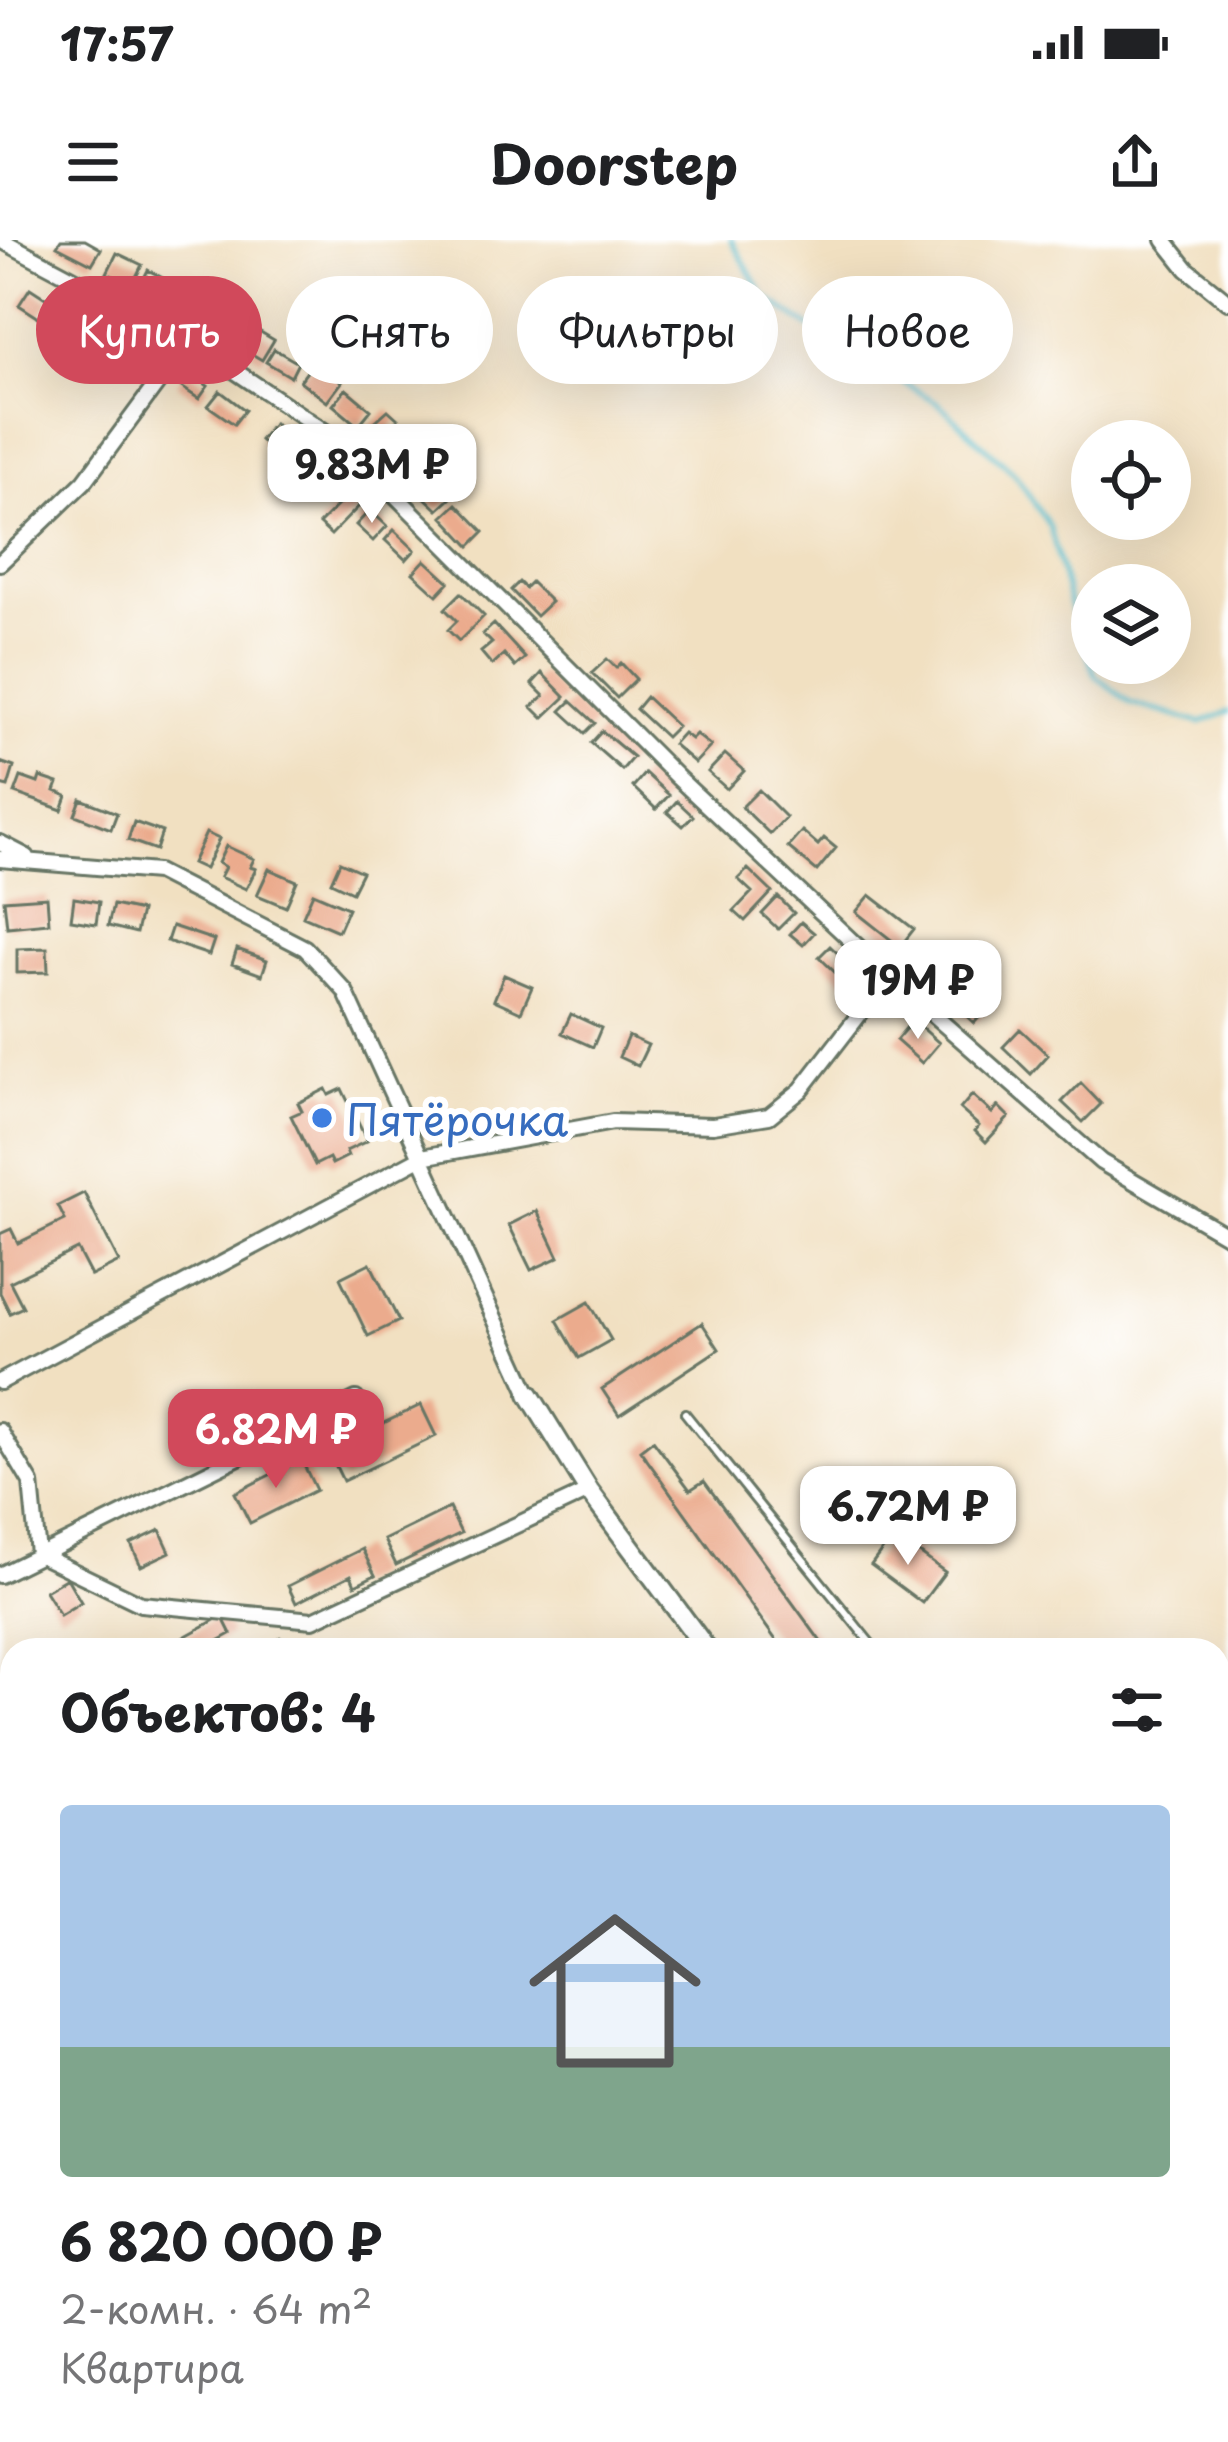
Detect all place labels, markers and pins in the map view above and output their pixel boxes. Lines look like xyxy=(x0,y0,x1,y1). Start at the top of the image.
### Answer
pin: 9.83M ₽ xyxy=(261,424,483,526)
pin: 19M ₽ xyxy=(834,940,1002,1042)
place label: Пятёрочка xyxy=(346,1087,569,1150)
marker: Пятёрочка xyxy=(309,1105,335,1131)
pin: 6.82M ₽ xyxy=(165,1389,387,1491)
pin: 6.72M ₽ xyxy=(797,1466,1019,1568)

